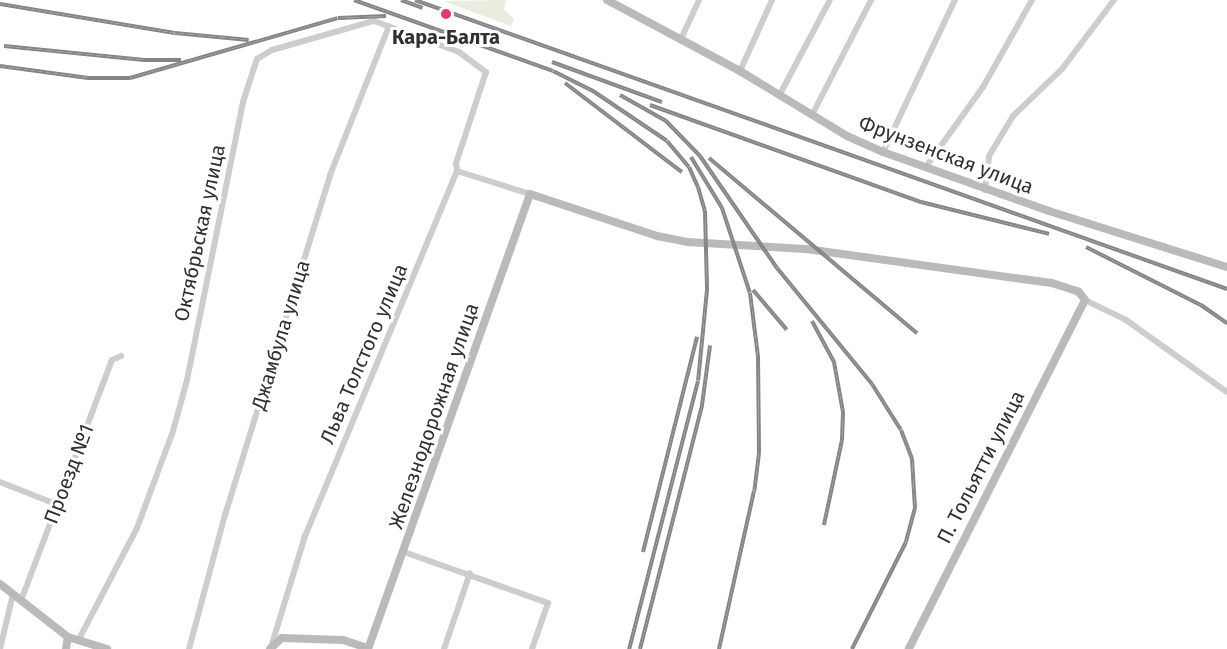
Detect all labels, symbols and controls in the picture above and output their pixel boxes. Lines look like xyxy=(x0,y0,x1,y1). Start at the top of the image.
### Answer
marker: Кара-Балта xyxy=(437,5,455,23)
place label: Кара-Балта xyxy=(392,25,500,49)
street label: Фрунзенская улица xyxy=(855,111,1037,199)
street label: Октябрьская улица xyxy=(170,142,230,324)
street label: Джамбула улица xyxy=(247,257,315,413)
street label: Льва Толстого улица xyxy=(315,260,413,448)
street label: Железнодорожная улица xyxy=(384,300,484,532)
street label: П. Тольятти улица xyxy=(932,387,1030,547)
street label: Проезд №1 xyxy=(39,421,99,527)

